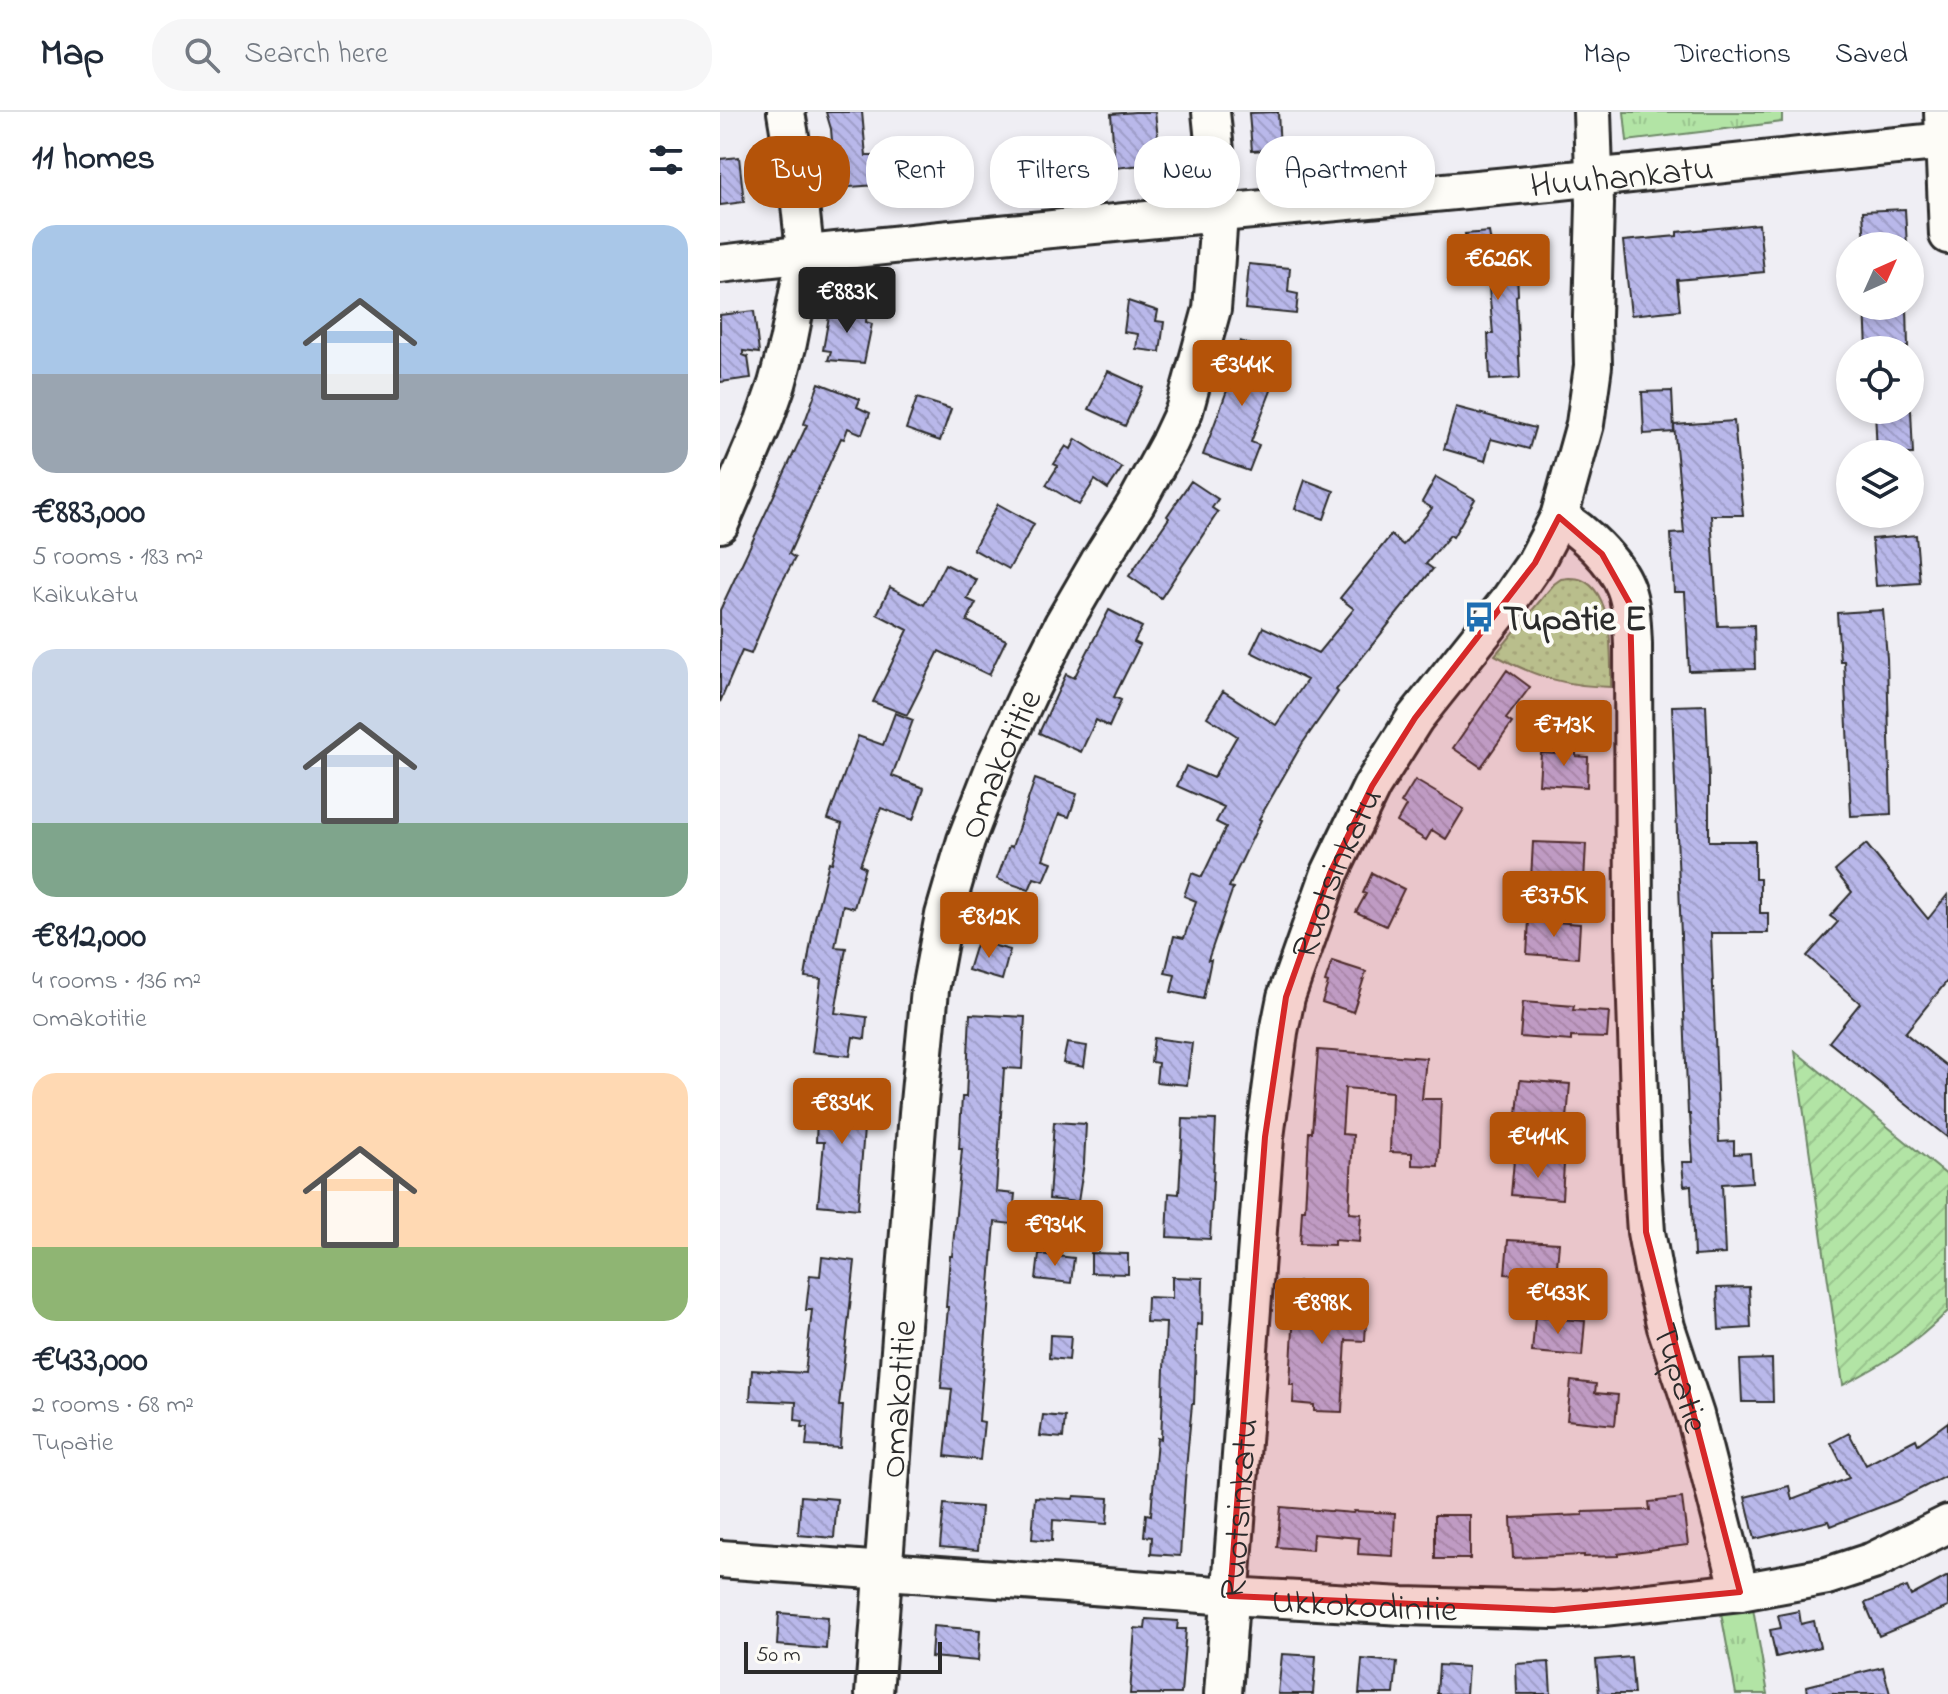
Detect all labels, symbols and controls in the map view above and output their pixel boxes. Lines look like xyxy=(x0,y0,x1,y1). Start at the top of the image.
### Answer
search box xyxy=(152,19,712,91)
text: Map xyxy=(40,27,104,83)
icon: search xyxy=(180,33,224,77)
text: Search here xyxy=(244,33,388,77)
text: Map xyxy=(1583,35,1631,76)
text: Directions xyxy=(1675,35,1791,76)
text: Saved xyxy=(1835,35,1908,76)
text: 11 homes xyxy=(32,135,155,185)
chip: Buy xyxy=(744,136,850,208)
chip: Rent xyxy=(866,136,974,208)
chip: Filters xyxy=(990,136,1118,208)
chip: New xyxy=(1134,136,1240,208)
chip: Apartment xyxy=(1256,136,1435,208)
icon: filters xyxy=(644,138,688,182)
street label: Huuhankatu xyxy=(1528,143,1716,215)
north arrow xyxy=(1836,232,1924,320)
map controls xyxy=(1836,232,1924,528)
pin: €626K xyxy=(1442,234,1554,302)
text: €626K xyxy=(1465,241,1531,279)
pin: €883K xyxy=(791,267,903,335)
text: €883K xyxy=(817,274,877,312)
icon: home xyxy=(288,277,432,421)
button: locate xyxy=(1836,336,1924,424)
pin: €344K xyxy=(1186,340,1298,408)
text: €344K xyxy=(1211,347,1273,385)
button: layers xyxy=(1836,440,1924,528)
text: €883,000 xyxy=(32,489,145,539)
text: 5 rooms · 183 m² xyxy=(32,539,204,577)
text: Kaikukatu xyxy=(32,577,138,615)
place label: Tupatie E xyxy=(1503,595,1647,648)
bus stop icon: Tupatie E xyxy=(1462,600,1496,634)
street label: Omakotitie xyxy=(947,680,1058,848)
pin: €713K xyxy=(1508,700,1620,768)
icon: home xyxy=(288,701,432,845)
text: €713K xyxy=(1534,707,1594,745)
street label: Ruotsinkatu xyxy=(1280,780,1398,967)
pin: €375K xyxy=(1498,871,1610,939)
text: €375K xyxy=(1520,878,1588,916)
pin: €812K xyxy=(933,892,1045,960)
text: €812K xyxy=(958,899,1020,937)
text: €812,000 xyxy=(32,913,146,963)
text: 4 rooms · 136 m² xyxy=(32,963,201,1001)
text: Omakotitie xyxy=(32,1001,147,1039)
pin: €834K xyxy=(786,1078,898,1146)
text: €834K xyxy=(811,1085,873,1123)
pin: €414K xyxy=(1482,1112,1594,1180)
text: €414K xyxy=(1508,1119,1568,1157)
icon: home xyxy=(288,1125,432,1269)
pin: €934K xyxy=(999,1200,1111,1268)
text: €934K xyxy=(1025,1207,1085,1245)
pin: €433K xyxy=(1502,1268,1614,1336)
text: €433K xyxy=(1527,1275,1589,1313)
pin: €898K xyxy=(1266,1278,1378,1346)
text: €898K xyxy=(1293,1285,1351,1323)
street label: Omakotitie xyxy=(868,1317,933,1480)
street label: Tupatie xyxy=(1636,1317,1721,1440)
text: €433,000 xyxy=(32,1337,148,1387)
text: 2 rooms · 68 m² xyxy=(32,1387,194,1425)
street label: Ruotsinkatu xyxy=(1208,1416,1275,1601)
text: Tupatie xyxy=(32,1425,113,1463)
street label: Ukkokodintie xyxy=(1270,1576,1459,1638)
scale bar xyxy=(744,1638,942,1674)
text: 50 m xyxy=(756,1640,801,1672)

